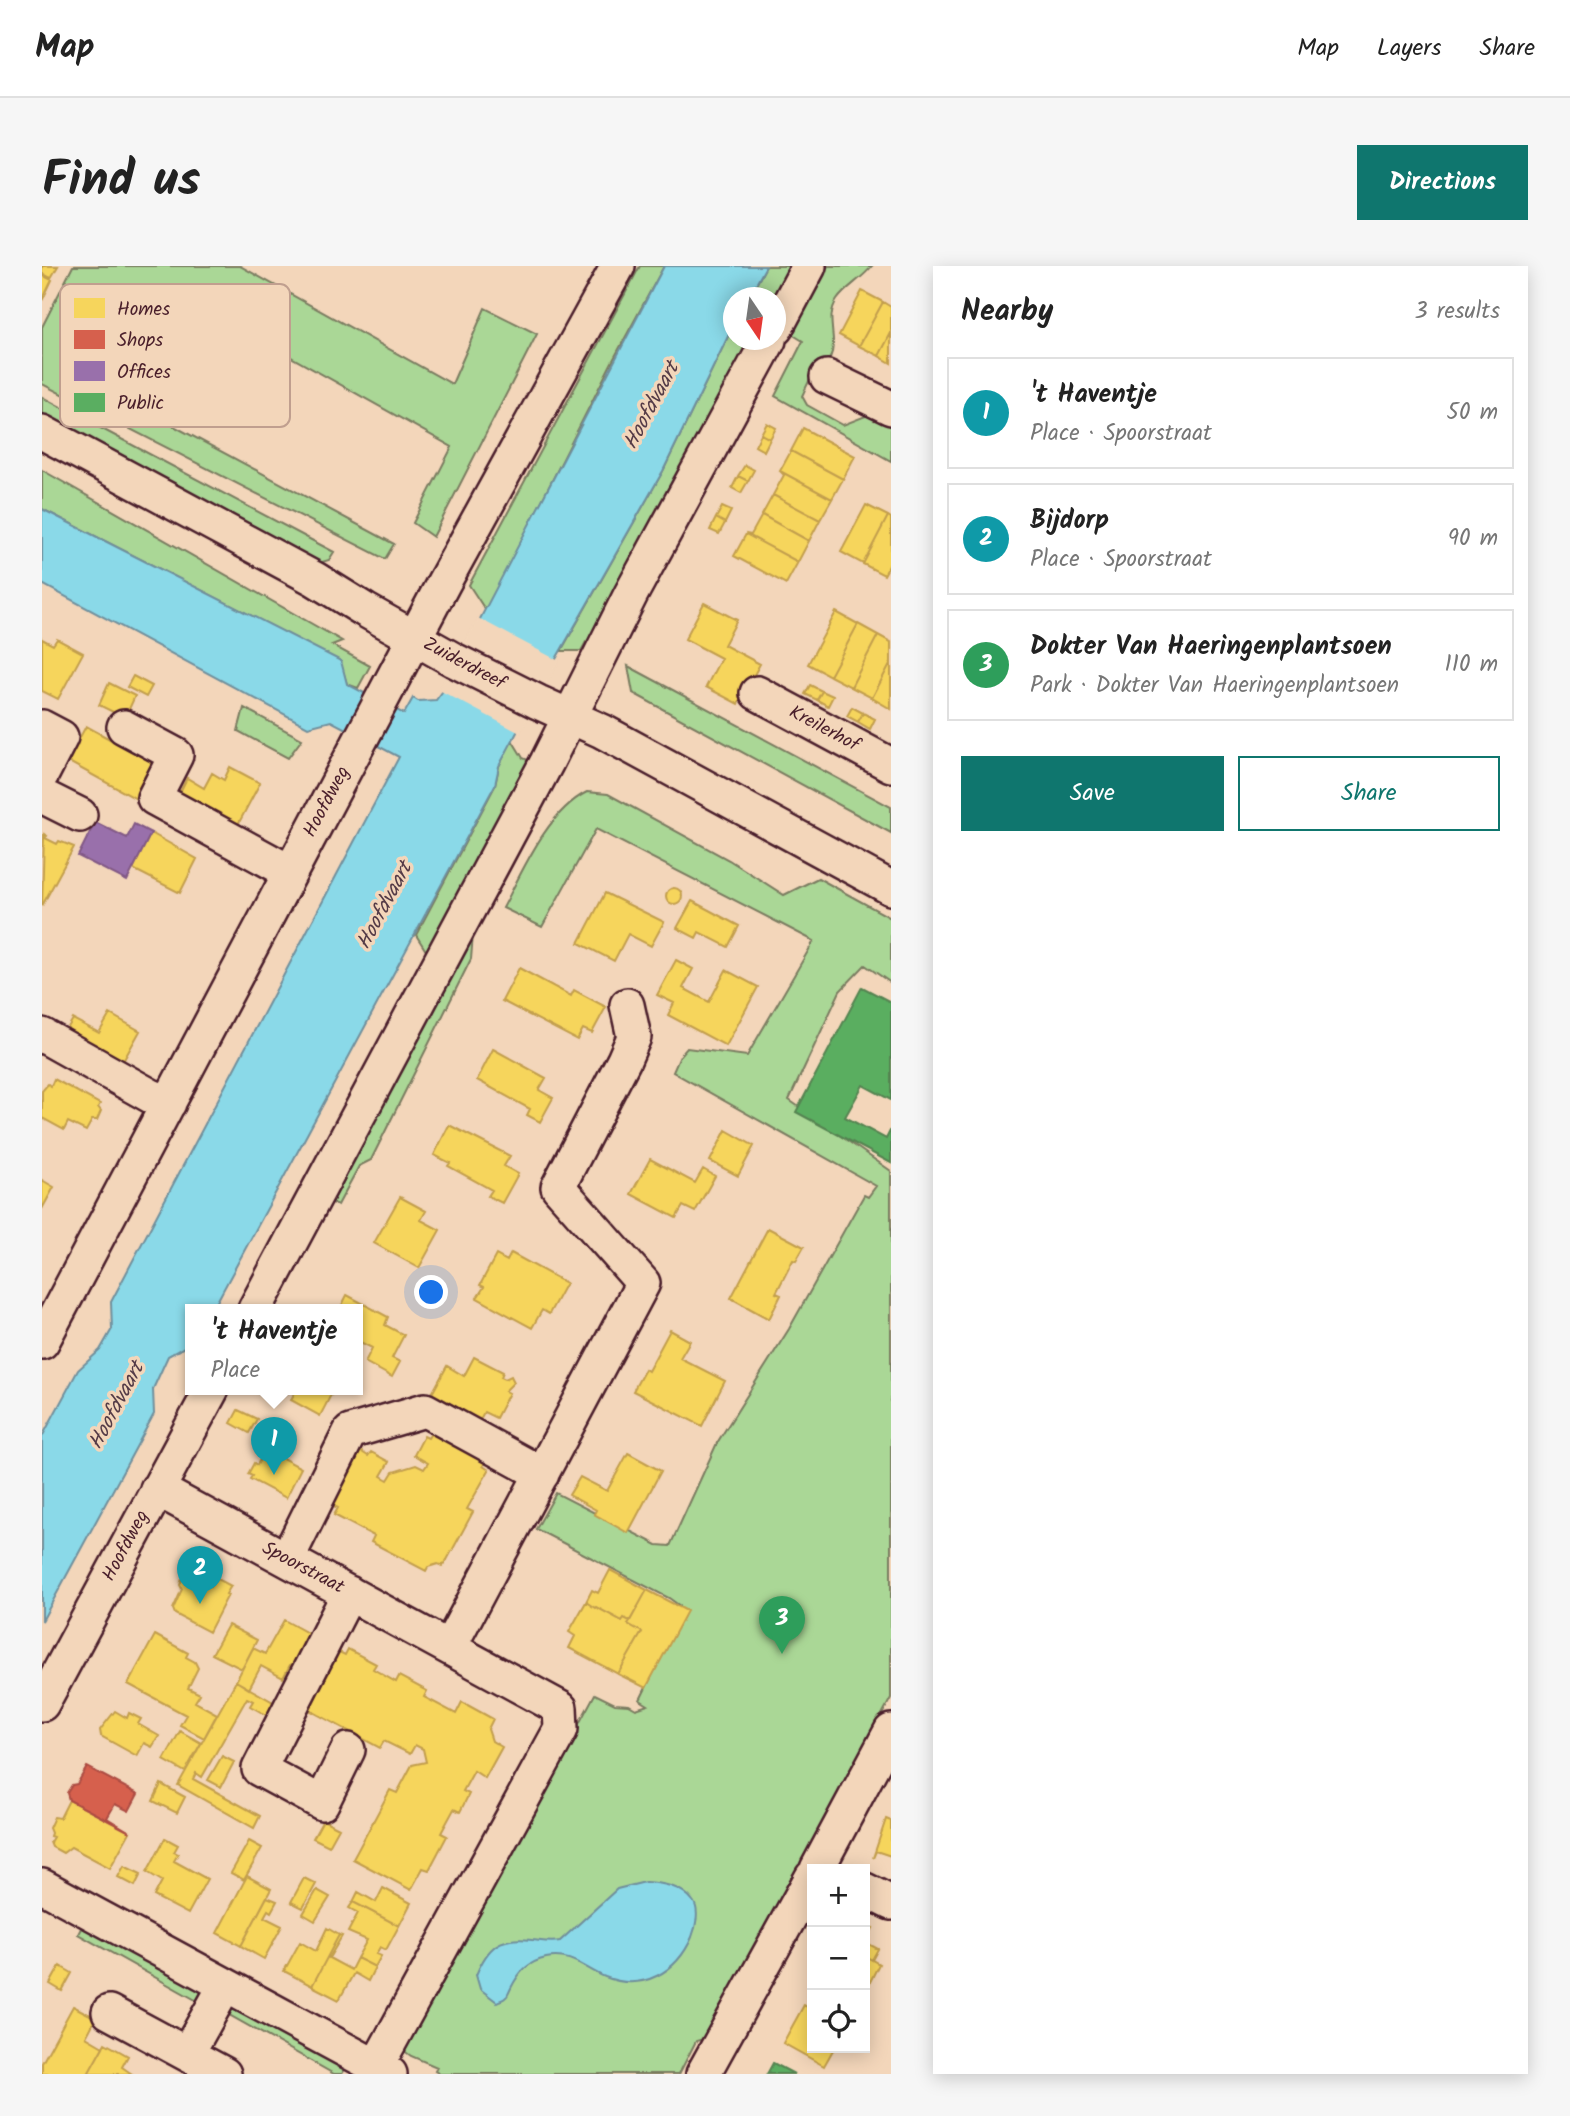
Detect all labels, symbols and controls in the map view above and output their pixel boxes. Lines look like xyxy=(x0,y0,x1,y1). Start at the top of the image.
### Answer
text: Map xyxy=(35,22,95,75)
text: Map xyxy=(1297,29,1339,68)
text: Layers xyxy=(1377,29,1441,68)
text: Share xyxy=(1479,29,1535,68)
text: Find us xyxy=(42,143,200,221)
button: Directions xyxy=(1357,145,1528,220)
legend xyxy=(60,284,290,427)
north arrow xyxy=(723,287,786,350)
text: Nearby xyxy=(961,288,1053,336)
text: 3 results xyxy=(1414,294,1500,330)
text: Homes xyxy=(117,295,170,325)
text: Shops xyxy=(117,326,163,356)
water label: Hoofdvaart xyxy=(615,354,690,456)
text: Offices xyxy=(117,358,171,388)
text: 't Haventje xyxy=(1030,374,1157,416)
text: Public xyxy=(117,389,164,419)
text: 1 xyxy=(983,395,989,431)
text: 50 m xyxy=(1447,395,1498,431)
text: Place · Spoorstraat xyxy=(1030,416,1212,452)
text: Bijdorp xyxy=(1030,500,1109,542)
text: 2 xyxy=(979,521,993,557)
text: 90 m xyxy=(1448,521,1498,557)
text: Place · Spoorstraat xyxy=(1030,542,1212,578)
text: Dokter Van Haeringenplantsoen xyxy=(1030,626,1392,668)
street label: Zuiderdreef xyxy=(417,630,512,699)
text: 3 xyxy=(980,647,992,683)
text: 110 m xyxy=(1445,647,1498,683)
text: Park · Dokter Van Haeringenplantsoen xyxy=(1030,668,1399,704)
street label: Kreilerhof xyxy=(783,698,866,761)
button: Save xyxy=(961,756,1224,831)
button: Share xyxy=(1238,756,1500,831)
street label: Hoofdweg xyxy=(296,761,358,843)
water label: Hoofdvaart xyxy=(348,854,423,956)
your location xyxy=(414,1275,448,1309)
popup xyxy=(185,1304,363,1395)
text: 't Haventje xyxy=(211,1311,337,1353)
text: Place xyxy=(211,1353,260,1389)
water label: Hoofdvaart xyxy=(80,1354,155,1456)
pin: 1 xyxy=(251,1417,297,1475)
street label: Hoofdweg xyxy=(95,1505,157,1587)
street label: Spoorstraat xyxy=(256,1534,350,1603)
pin: 2 xyxy=(177,1546,223,1604)
pin: 3 xyxy=(759,1596,805,1654)
map controls xyxy=(807,1864,870,2053)
button: + xyxy=(807,1864,870,1927)
button: − xyxy=(807,1927,870,1990)
button: locate xyxy=(807,1990,870,2053)

